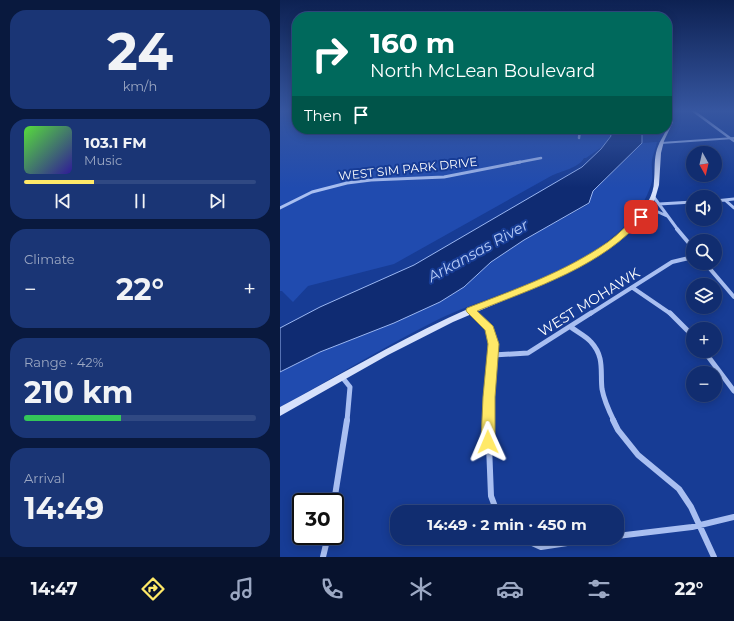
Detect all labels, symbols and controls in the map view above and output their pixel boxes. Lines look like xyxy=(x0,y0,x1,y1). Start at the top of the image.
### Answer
text: 24 xyxy=(107,20,173,83)
text: 160 m xyxy=(370,26,455,60)
icon: right xyxy=(304,28,356,80)
text: North McLean Boulevard xyxy=(370,60,595,82)
text: km/h xyxy=(123,78,157,94)
icon: arrive xyxy=(350,104,372,126)
text: Then xyxy=(304,106,342,125)
text: 103.1 FM xyxy=(84,133,147,152)
north arrow xyxy=(686,146,722,182)
map controls xyxy=(686,146,722,402)
text: Music xyxy=(84,152,122,168)
street label: WEST SIM PARK DRIVE xyxy=(338,154,478,183)
icon: previous xyxy=(52,190,74,212)
icon: pause xyxy=(129,190,151,212)
icon: next xyxy=(206,190,228,212)
button: sound xyxy=(686,190,722,226)
pin xyxy=(624,200,658,234)
icon: arrive xyxy=(630,206,652,228)
water label: Arkansas River xyxy=(423,215,532,287)
button: search xyxy=(686,234,722,270)
text: Climate xyxy=(24,251,75,267)
street label: WEST MOHAWK xyxy=(535,264,643,340)
text: 22° xyxy=(116,271,164,308)
text: − xyxy=(24,276,37,303)
text: + xyxy=(243,276,256,303)
button: layers xyxy=(686,278,722,314)
button: + xyxy=(686,322,722,358)
text: Range · 42% xyxy=(24,354,104,370)
button: − xyxy=(686,366,722,402)
text: 210 km xyxy=(24,374,133,411)
position arrow xyxy=(467,421,509,463)
text: Arrival xyxy=(24,470,65,486)
text: 14:49 xyxy=(24,490,104,527)
speed limit sign: 30 xyxy=(292,493,344,545)
text: 14:49 · 2 min · 450 m xyxy=(427,515,587,534)
icon: directions xyxy=(139,575,167,603)
icon: music xyxy=(228,575,256,603)
icon: phone xyxy=(318,575,346,603)
icon: climate xyxy=(407,575,435,603)
icon: car xyxy=(496,575,524,603)
icon: filters xyxy=(585,575,613,603)
text: 14:47 xyxy=(31,578,78,600)
text: 22° xyxy=(675,578,703,600)

